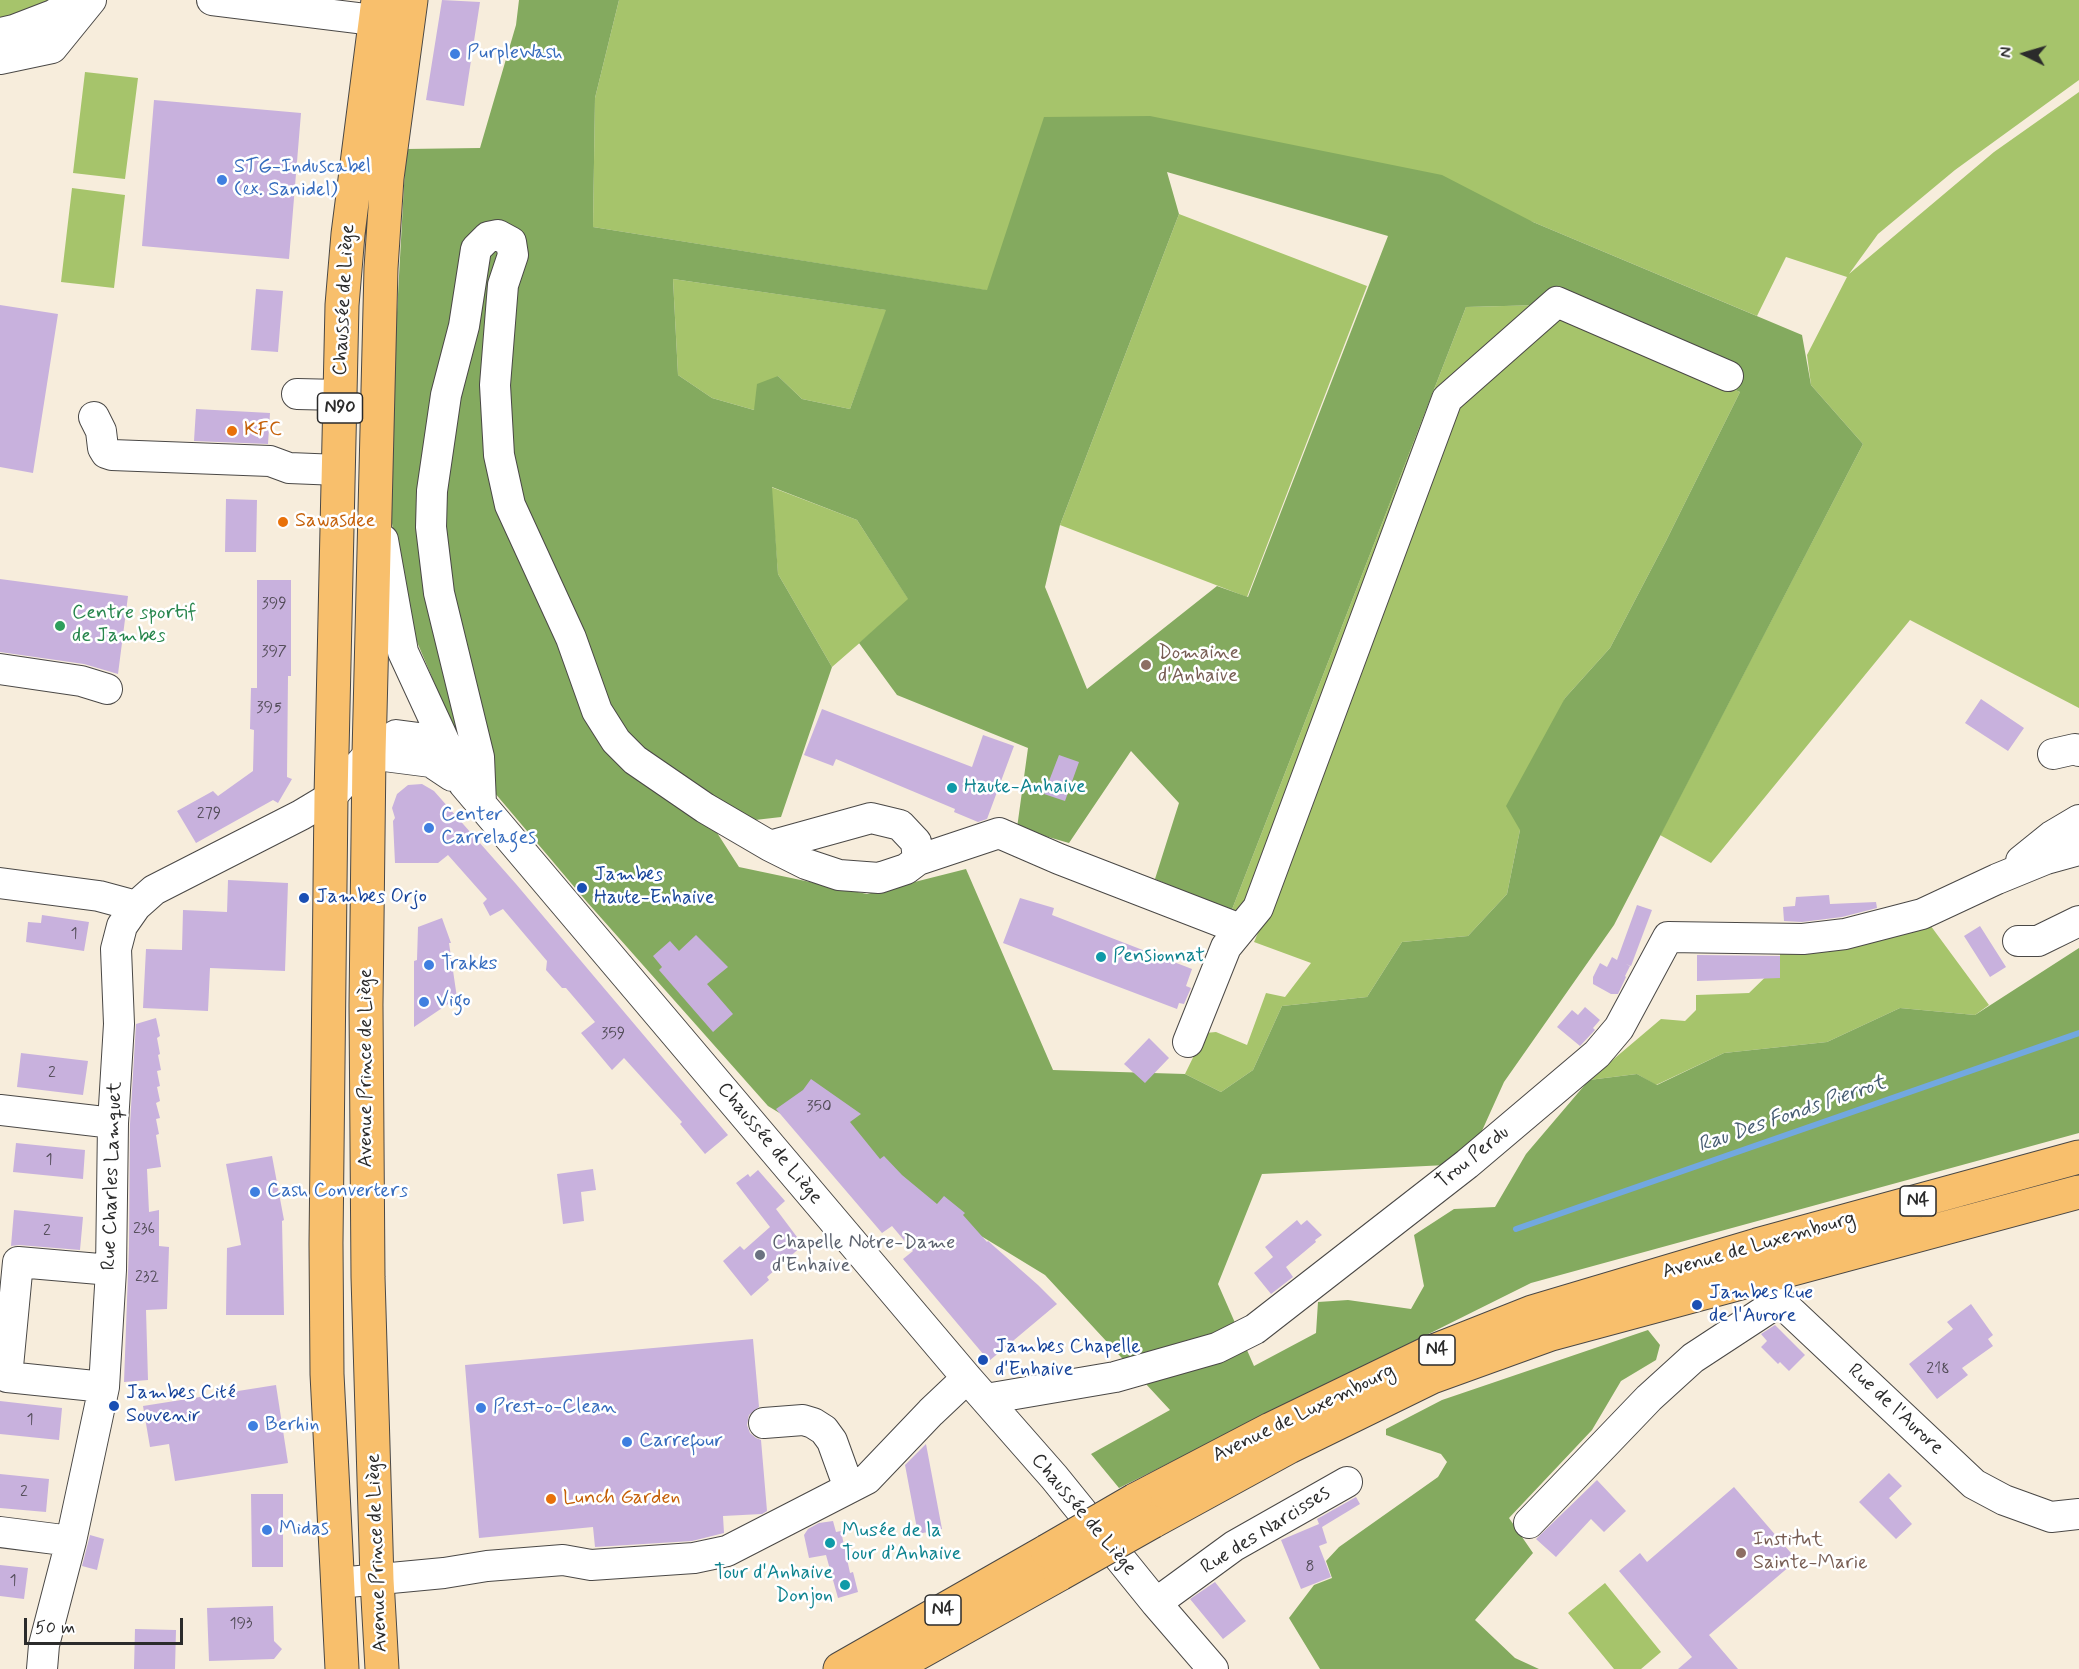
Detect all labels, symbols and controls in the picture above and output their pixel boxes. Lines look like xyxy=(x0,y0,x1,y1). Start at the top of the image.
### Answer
north arrow xyxy=(1995,24,2055,84)
place label: PurpleWash xyxy=(467,42,563,66)
text: N xyxy=(1996,46,2017,59)
marker: PurpleWash xyxy=(448,47,462,61)
place label: STG-Induscabel (ex. Sanidel) xyxy=(234,156,371,203)
marker: STG-Induscabel (ex. Sanidel) xyxy=(215,173,229,187)
street label: Chaussée de Liège xyxy=(329,224,361,376)
road number: N90 xyxy=(318,393,362,423)
place label: KFC xyxy=(244,419,282,443)
marker: KFC xyxy=(225,424,239,438)
place label: Sawasdee xyxy=(295,510,375,534)
marker: Sawasdee xyxy=(276,515,290,529)
house number: 399 xyxy=(261,595,287,615)
place label: Centre sportif de Jambes xyxy=(72,602,196,649)
marker: Centre sportif de Jambes xyxy=(53,619,67,633)
place label: Domaine d'Anhaive xyxy=(1158,642,1239,689)
house number: 397 xyxy=(261,643,287,663)
marker: Domaine d'Anhaive xyxy=(1139,658,1153,672)
house number: 395 xyxy=(256,699,282,719)
place label: Haute-Anhaive xyxy=(964,776,1086,800)
marker: Haute-Anhaive xyxy=(945,781,959,795)
place label: Center Carrelages xyxy=(441,804,536,851)
house number: 279 xyxy=(197,805,221,825)
marker: Center Carrelages xyxy=(422,821,436,835)
place label: Jambes Haute-Enhaive xyxy=(594,864,714,911)
marker: Jambes Haute-Enhaive xyxy=(575,881,589,895)
place label: Jambes Orjo xyxy=(316,886,427,910)
marker: Jambes Orjo xyxy=(297,891,311,905)
house number: 1 xyxy=(70,925,78,945)
place label: Pensionnat xyxy=(1113,945,1205,969)
marker: Pensionnat xyxy=(1094,950,1108,964)
place label: Trakks xyxy=(441,953,497,977)
marker: Trakks xyxy=(422,958,436,972)
street label: Avenue Prince de Liège xyxy=(355,968,379,1168)
place label: Vigo xyxy=(436,990,471,1014)
marker: Vigo xyxy=(417,995,431,1009)
house number: 359 xyxy=(601,1025,625,1045)
house number: 2 xyxy=(48,1064,56,1084)
water label: Rau Des Fonds Pierrot xyxy=(1695,1071,1889,1159)
street label: Chaussée de Liège xyxy=(711,1078,827,1210)
street label: Rue Charles Lamquet xyxy=(98,1081,128,1271)
house number: 350 xyxy=(806,1098,832,1118)
street label: Trou Perdu xyxy=(1432,1121,1514,1195)
house number: 1 xyxy=(45,1151,53,1171)
place label: Cash Converters xyxy=(267,1180,408,1204)
marker: Cash Converters xyxy=(248,1185,262,1199)
road number: N4 xyxy=(1900,1186,1936,1216)
street label: Avenue de Luxembourg xyxy=(1660,1207,1858,1285)
house number: 236 xyxy=(133,1220,155,1240)
house number: 2 xyxy=(43,1222,51,1242)
place label: Chapelle Notre-Dame d'Enhaive xyxy=(772,1232,955,1279)
marker: Chapelle Notre-Dame d'Enhaive xyxy=(753,1248,767,1262)
house number: 232 xyxy=(135,1268,159,1288)
place label: Jambes Rue de l'Aurore xyxy=(1709,1282,1813,1329)
marker: Jambes Rue de l'Aurore xyxy=(1690,1298,1704,1312)
road number: N4 xyxy=(1419,1335,1455,1365)
place label: Jambes Chapelle d'Enhaive xyxy=(995,1336,1141,1383)
marker: Jambes Chapelle d'Enhaive xyxy=(976,1353,990,1367)
street label: Avenue de Luxembourg xyxy=(1209,1359,1399,1469)
street label: Rue de l'Aurore xyxy=(1842,1359,1948,1461)
house number: 218 xyxy=(1926,1360,1950,1380)
place label: Jambes Cité Souvenir xyxy=(126,1382,236,1429)
place label: Prest-o-Clean xyxy=(493,1396,616,1420)
marker: Jambes Cité Souvenir xyxy=(107,1399,121,1413)
marker: Prest-o-Clean xyxy=(474,1401,488,1415)
house number: 1 xyxy=(26,1411,34,1431)
place label: Berhin xyxy=(265,1414,320,1438)
marker: Berhin xyxy=(246,1419,260,1433)
place label: Carrefour xyxy=(639,1430,723,1454)
marker: Carrefour xyxy=(620,1435,634,1449)
street label: Chaussée de Liège xyxy=(1025,1449,1141,1581)
street label: Avenue Prince de Liège xyxy=(363,1453,393,1653)
street label: Rue des Narcisses xyxy=(1197,1482,1335,1580)
house number: 2 xyxy=(20,1483,28,1503)
place label: Lunch Garden xyxy=(563,1487,680,1511)
marker: Lunch Garden xyxy=(544,1492,558,1506)
place label: Midas xyxy=(279,1518,329,1542)
place label: Musée de la Tour d’Anhaive xyxy=(842,1520,961,1567)
marker: Midas xyxy=(260,1523,274,1537)
place label: Institut Sainte-Marie xyxy=(1753,1529,1868,1576)
marker: Musée de la Tour d’Anhaive xyxy=(823,1536,837,1550)
marker: Institut Sainte-Marie xyxy=(1734,1546,1748,1560)
house number: 8 xyxy=(1305,1558,1315,1578)
place label: Tour d'Anhaive Donjon xyxy=(714,1562,833,1609)
house number: 1 xyxy=(9,1572,17,1592)
marker: Tour d'Anhaive Donjon xyxy=(838,1578,852,1592)
road number: N4 xyxy=(925,1595,961,1625)
scale bar xyxy=(27,1606,186,1644)
house number: 193 xyxy=(229,1615,253,1635)
text: 50 m xyxy=(35,1616,75,1640)

